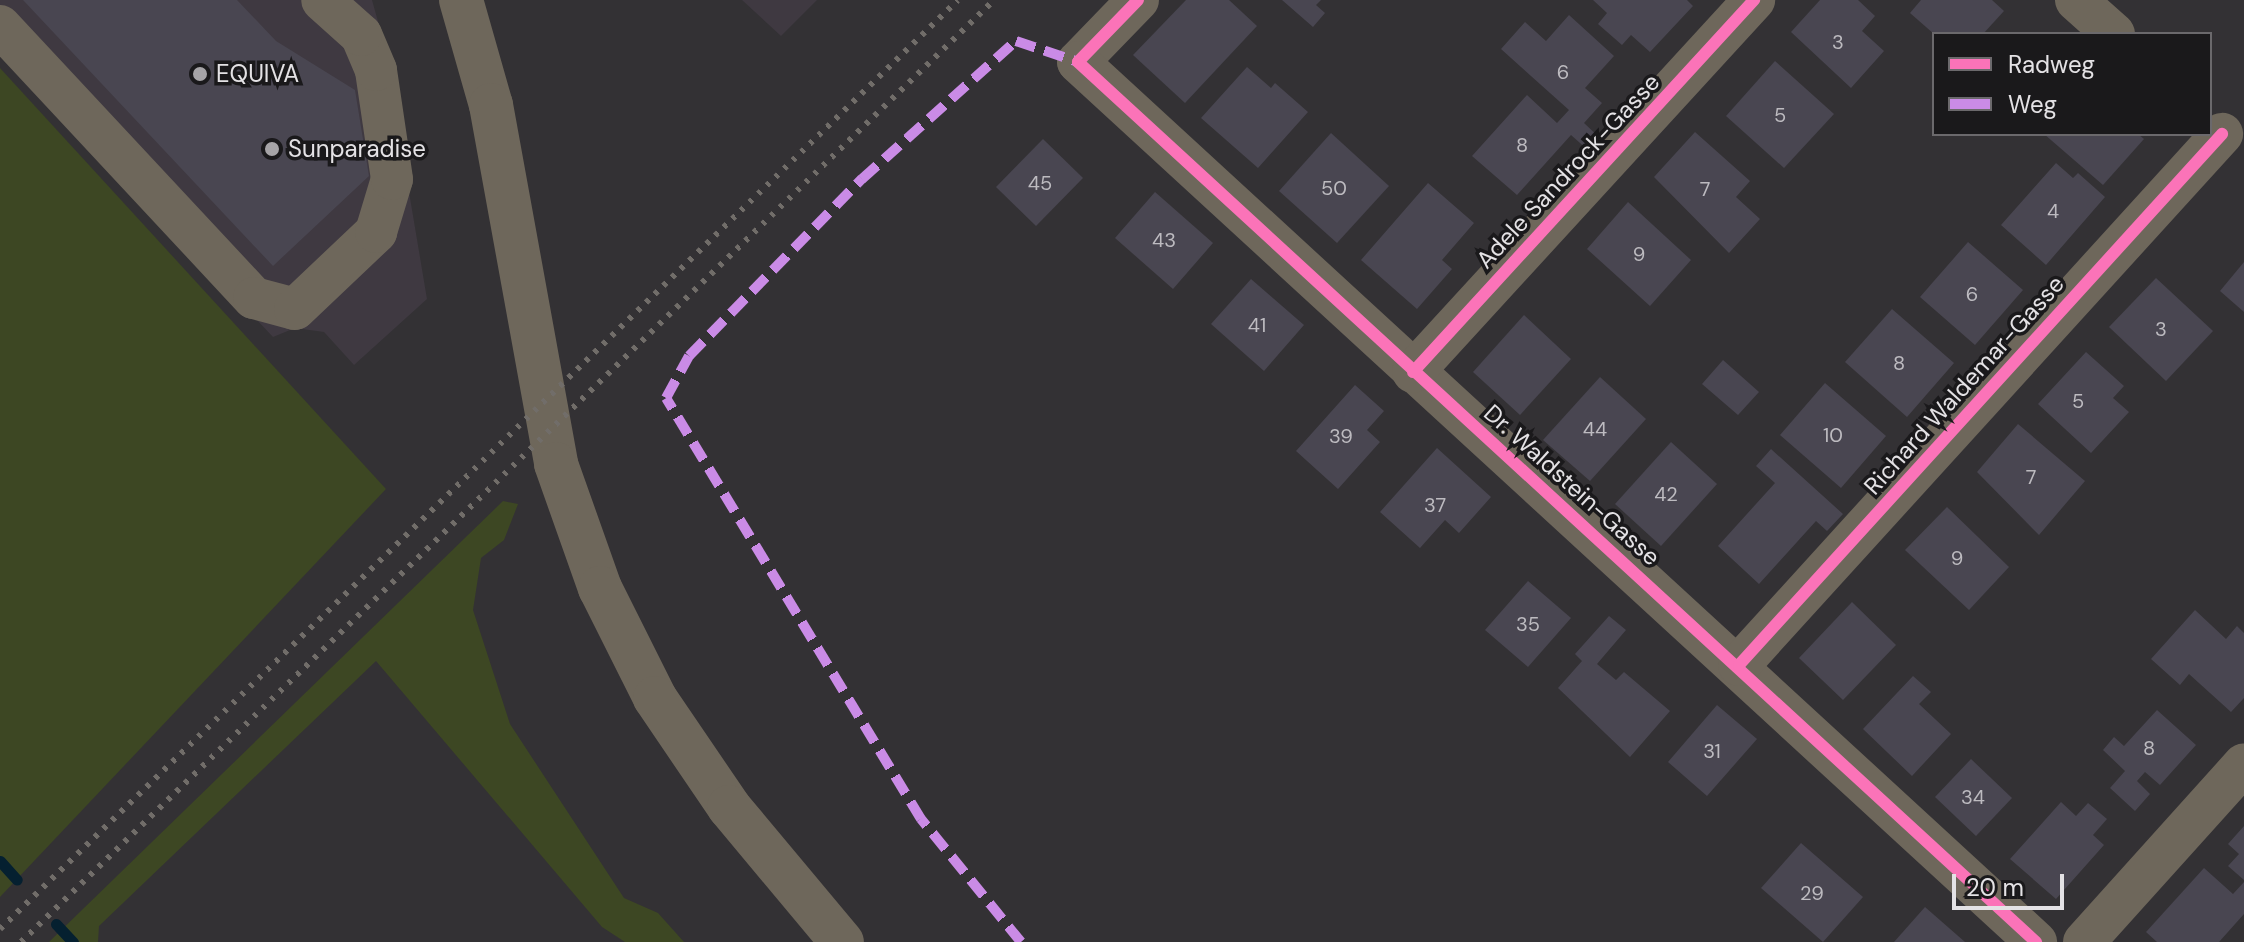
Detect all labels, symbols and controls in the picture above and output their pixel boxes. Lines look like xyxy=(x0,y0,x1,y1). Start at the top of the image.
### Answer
house number: 3 xyxy=(1832,30,1844,54)
legend xyxy=(1932,32,2212,136)
text: Radweg xyxy=(2008,49,2095,80)
place label: EQUIVA xyxy=(216,60,299,88)
house number: 6 xyxy=(1557,60,1569,84)
marker: EQUIVA xyxy=(191,65,209,83)
street label: Adele Sandrock-Gasse xyxy=(1470,68,1666,274)
text: Weg xyxy=(2008,89,2057,120)
house number: 5 xyxy=(1774,103,1786,127)
house number: 8 xyxy=(1516,133,1528,157)
place label: Sunparadise xyxy=(288,135,426,163)
marker: Sunparadise xyxy=(263,140,281,158)
house number: 45 xyxy=(1028,171,1052,195)
house number: 50 xyxy=(1321,176,1347,200)
house number: 7 xyxy=(1700,177,1710,201)
house number: 4 xyxy=(2047,199,2059,223)
house number: 43 xyxy=(1152,228,1176,252)
house number: 9 xyxy=(1633,242,1645,266)
street label: Richard Waldemar-Gasse xyxy=(1858,270,2070,500)
house number: 6 xyxy=(1966,282,1978,306)
house number: 41 xyxy=(1248,313,1266,337)
house number: 3 xyxy=(2155,317,2167,341)
house number: 8 xyxy=(1893,351,1905,375)
house number: 5 xyxy=(2072,389,2084,413)
street label: Dr. Waldstein-Gasse xyxy=(1478,398,1666,572)
house number: 44 xyxy=(1583,417,1607,441)
house number: 10 xyxy=(1823,423,1843,447)
house number: 39 xyxy=(1329,424,1353,448)
house number: 7 xyxy=(2026,465,2036,489)
house number: 42 xyxy=(1654,482,1678,506)
house number: 37 xyxy=(1424,493,1446,517)
house number: 9 xyxy=(1951,546,1963,570)
house number: 35 xyxy=(1516,612,1540,636)
house number: 8 xyxy=(2143,736,2155,760)
house number: 31 xyxy=(1703,739,1721,763)
house number: 34 xyxy=(1961,785,1985,809)
scale bar xyxy=(1956,858,2068,908)
text: 20 m xyxy=(1966,872,2024,903)
house number: 29 xyxy=(1800,881,1824,905)

